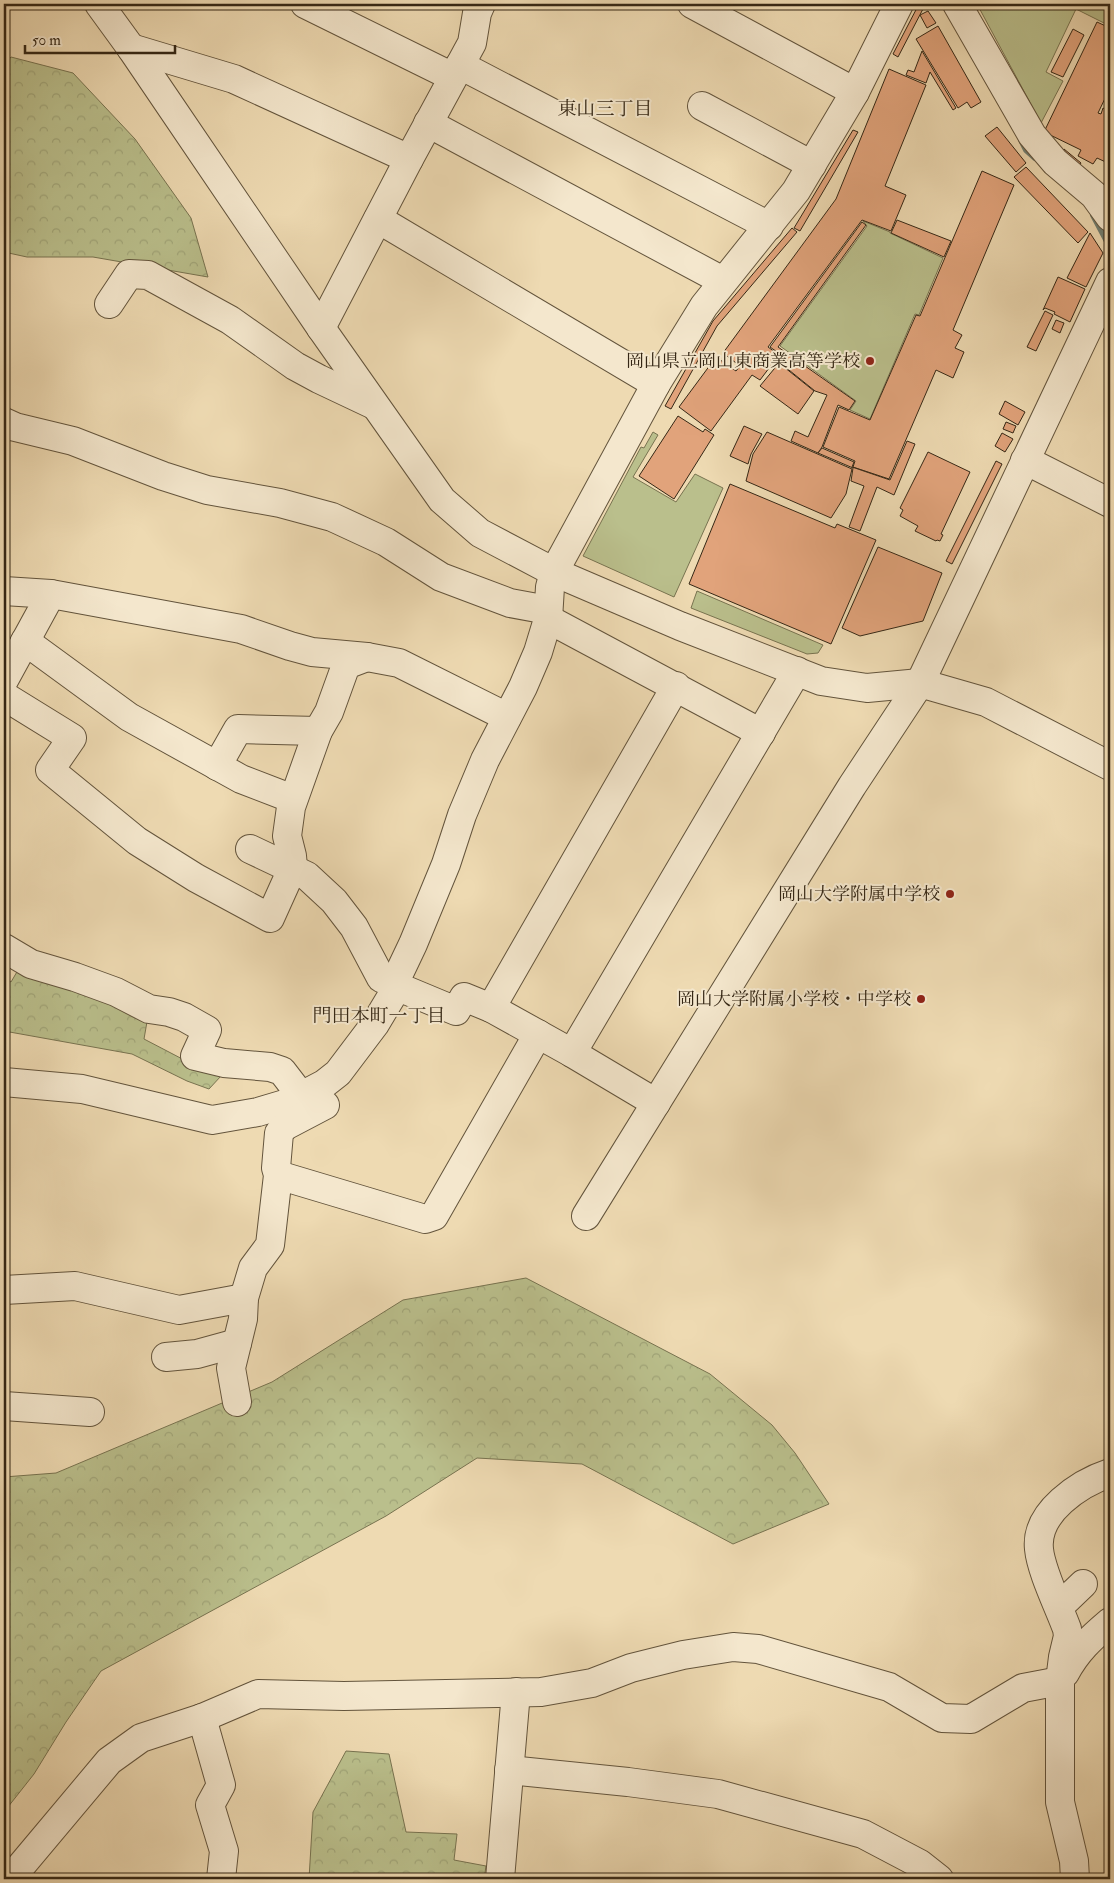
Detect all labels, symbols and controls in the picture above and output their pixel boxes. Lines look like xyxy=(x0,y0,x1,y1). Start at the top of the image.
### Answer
scale bar xyxy=(25,22,175,54)
text: 50 m xyxy=(32,31,61,50)
district label: 東山三丁目 xyxy=(557,97,653,121)
place label: 岡山県立岡山東商業高等学校 xyxy=(626,350,860,373)
marker: 岡山県立岡山東商業高等学校 xyxy=(864,355,876,367)
place label: 岡山大学附属中学校 xyxy=(778,883,940,906)
marker: 岡山大学附属中学校 xyxy=(944,888,956,900)
place label: 岡山大学附属小学校・中学校 xyxy=(677,988,911,1011)
marker: 岡山大学附属小学校・中学校 xyxy=(915,993,927,1005)
district label: 門田本町一丁目 xyxy=(312,1004,446,1028)

